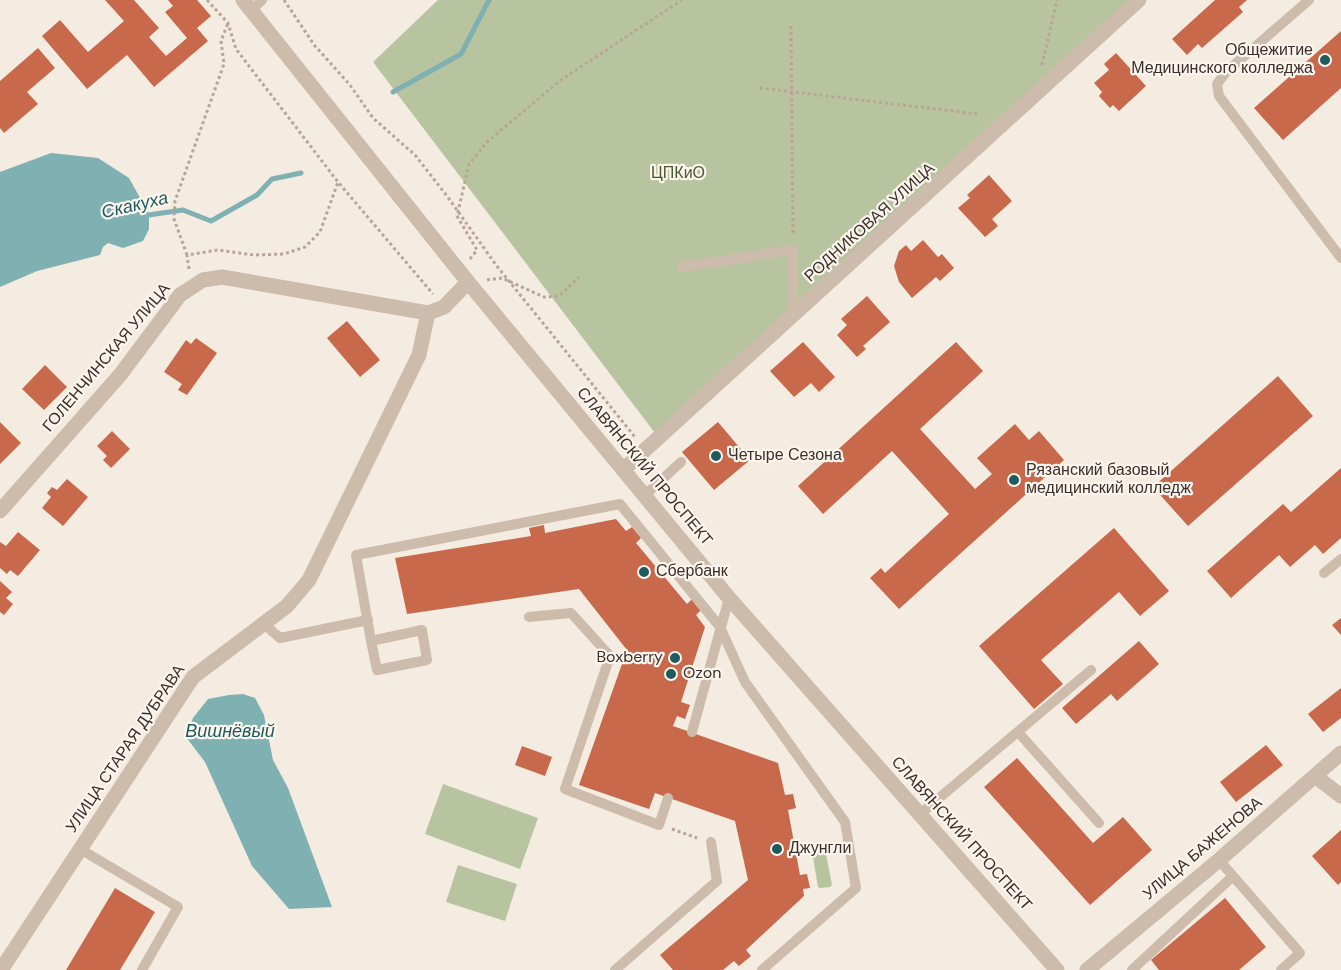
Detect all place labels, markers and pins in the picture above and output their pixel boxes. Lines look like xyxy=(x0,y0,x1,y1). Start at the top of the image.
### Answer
place label: Общежитие Медицинского колледжа xyxy=(1131,41,1313,79)
marker: Общежитие Медицинского колледжа xyxy=(1318,53,1332,67)
place label: Четыре Сезона xyxy=(728,446,842,466)
marker: Четыре Сезона xyxy=(709,449,723,463)
place label: Рязанский базовый медицинский колледж xyxy=(1026,461,1191,499)
marker: Рязанский базовый медицинский колледж xyxy=(1007,473,1021,487)
place label: Сбербанк xyxy=(656,562,728,582)
marker: Сбербанк xyxy=(637,565,651,579)
place label: Boxberry xyxy=(596,648,663,668)
marker: Boxberry xyxy=(668,651,682,665)
place label: Ozon xyxy=(683,664,721,684)
marker: Ozon xyxy=(664,667,678,681)
place label: Джунгли xyxy=(789,839,851,859)
marker: Джунгли xyxy=(770,842,784,856)

